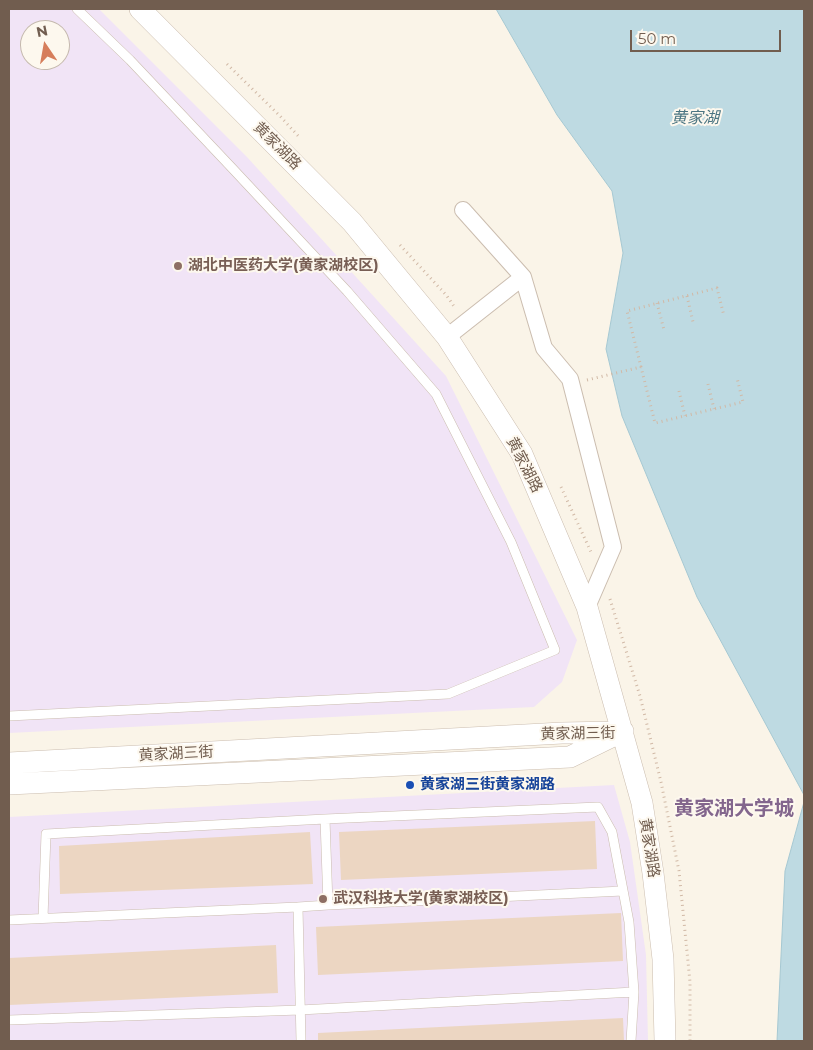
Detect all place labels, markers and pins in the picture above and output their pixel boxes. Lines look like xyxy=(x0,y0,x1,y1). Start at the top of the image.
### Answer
place label: 湖北中医药大学(黄家湖校区) xyxy=(188,257,379,275)
marker: 湖北中医药大学(黄家湖校区) xyxy=(172,260,184,272)
place label: 黄家湖三街黄家湖路 xyxy=(420,776,555,794)
marker: 黄家湖三街黄家湖路 xyxy=(404,779,416,791)
place label: 武汉科技大学(黄家湖校区) xyxy=(333,890,509,908)
marker: 武汉科技大学(黄家湖校区) xyxy=(317,893,329,905)

